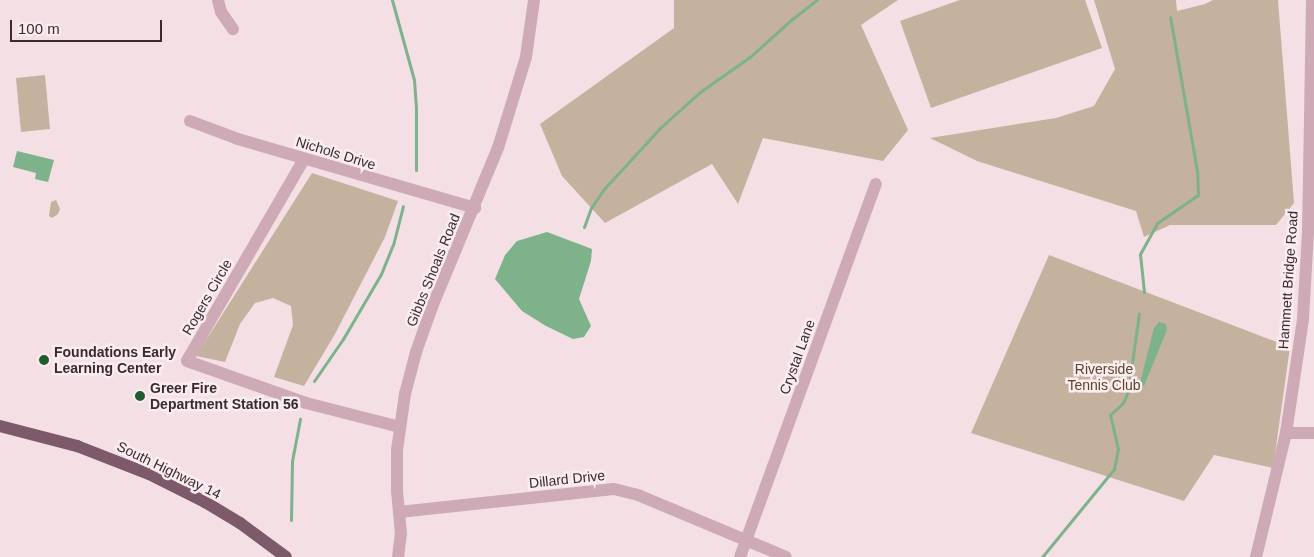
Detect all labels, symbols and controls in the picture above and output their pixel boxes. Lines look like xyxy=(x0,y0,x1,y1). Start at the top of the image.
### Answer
scale bar xyxy=(12,10,165,42)
text: 100 m xyxy=(18,20,60,37)
street label: Nichols Drive xyxy=(294,133,378,173)
street label: Hammett Bridge Road xyxy=(1275,210,1301,350)
street label: Gibbs Shoals Road xyxy=(403,211,463,329)
street label: Rogers Circle xyxy=(179,256,235,338)
street label: Crystal Lane xyxy=(776,317,818,397)
place label: Foundations Early Learning Center xyxy=(54,344,176,377)
marker: Foundations Early Learning Center xyxy=(38,354,50,366)
park label: Riverside Tennis Club xyxy=(1067,361,1141,394)
place label: Greer Fire Department Station 56 xyxy=(150,380,299,412)
marker: Greer Fire Department Station 56 xyxy=(134,390,146,402)
street label: South Highway 14 xyxy=(114,438,224,502)
street label: Dillard Drive xyxy=(528,467,606,491)

